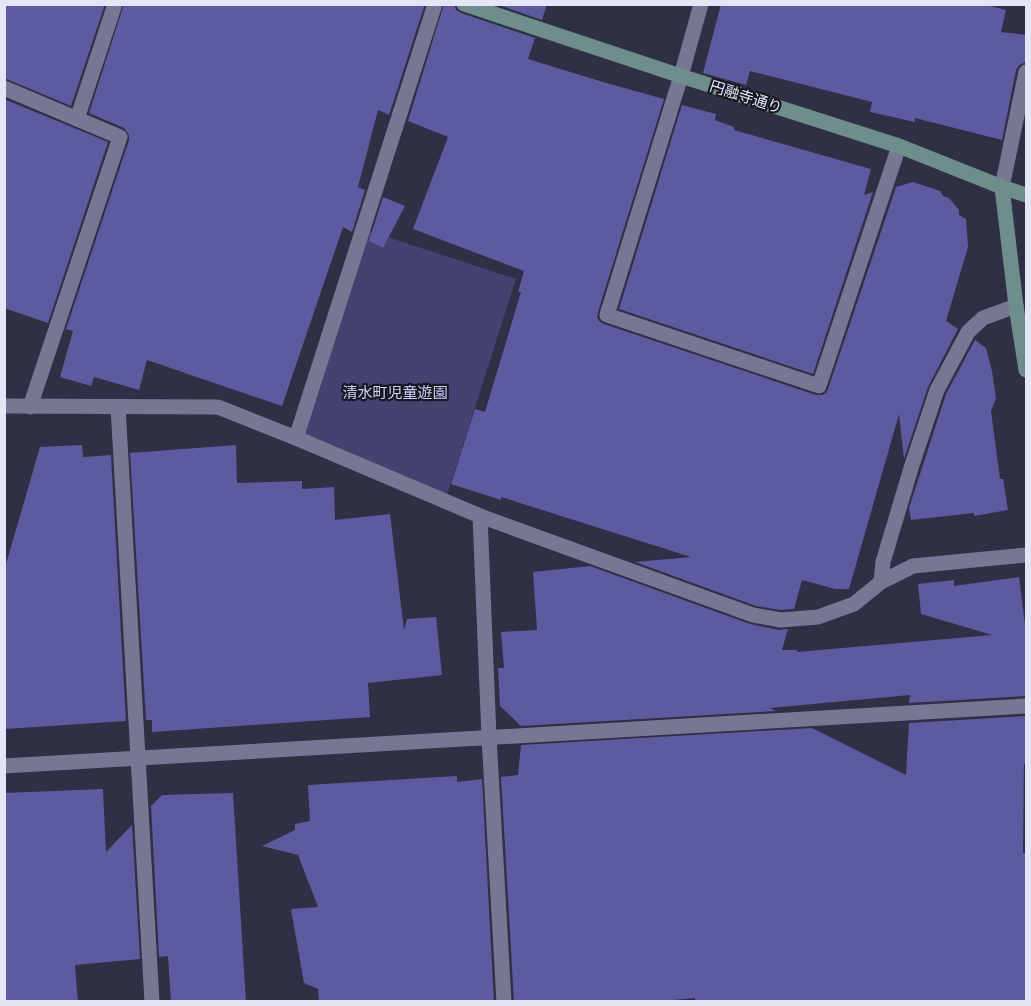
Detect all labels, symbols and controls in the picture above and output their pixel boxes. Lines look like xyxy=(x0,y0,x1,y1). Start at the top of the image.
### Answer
street label: 円融寺通り xyxy=(708,77,784,117)
park label: 清水町児童遊園 xyxy=(342,384,448,402)

